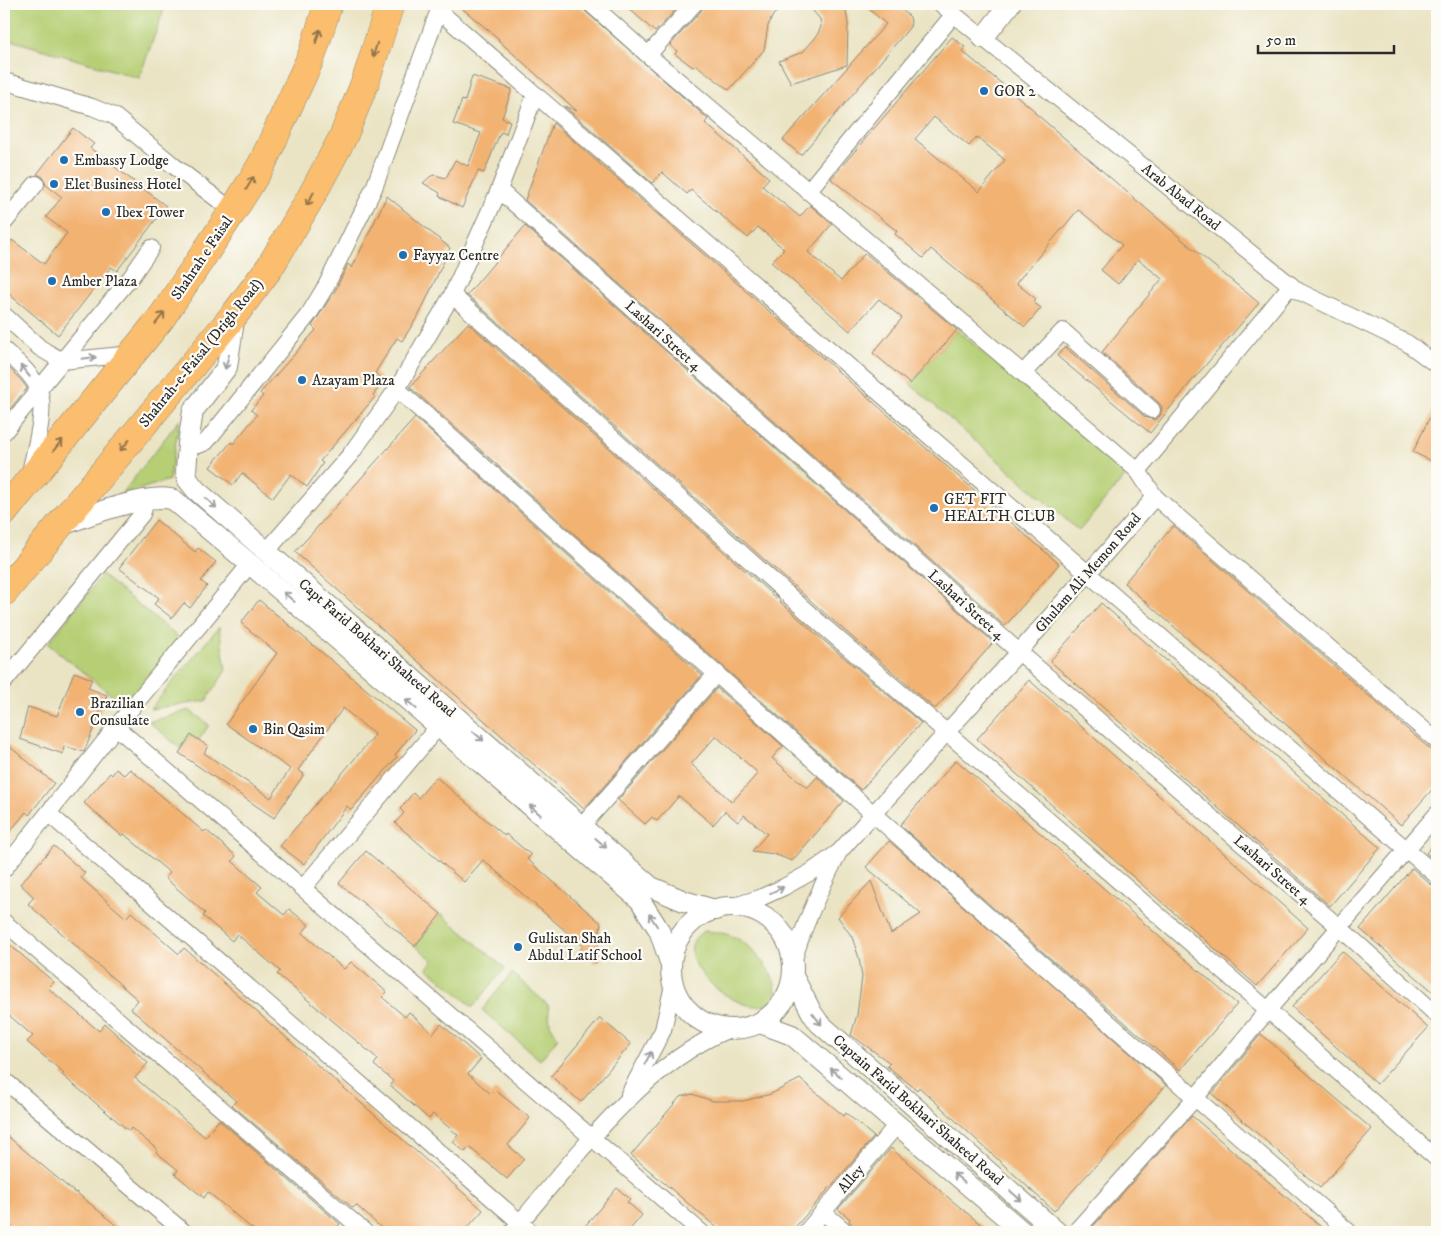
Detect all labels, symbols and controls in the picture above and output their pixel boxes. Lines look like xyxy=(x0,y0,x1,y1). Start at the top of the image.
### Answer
scale bar xyxy=(1258,22,1395,54)
one-way arrow xyxy=(313,28,323,44)
text: 50 m xyxy=(1266,31,1296,50)
one-way arrow xyxy=(370,42,379,58)
place label: GOR 2 xyxy=(994,82,1036,101)
marker: GOR 2 xyxy=(978,85,990,97)
place label: Embassy Lodge xyxy=(74,151,169,170)
marker: Embassy Lodge xyxy=(58,154,70,166)
street label: Arab Abad Road xyxy=(1138,159,1225,235)
place label: Elet Business Hotel xyxy=(64,175,182,194)
one-way arrow xyxy=(246,177,256,191)
marker: Elet Business Hotel xyxy=(48,178,60,190)
one-way arrow xyxy=(305,191,315,206)
place label: Ibex Tower xyxy=(116,203,185,222)
marker: Ibex Tower xyxy=(100,206,112,218)
street label: Shahrah e Faisal xyxy=(167,212,237,304)
place label: Fayyaz Centre xyxy=(413,246,499,265)
marker: Fayyaz Centre xyxy=(397,249,409,261)
place label: Amber Plaza xyxy=(62,272,138,291)
marker: Amber Plaza xyxy=(46,275,58,287)
street label: Shahrah-e-Faisal (Drigh Road) xyxy=(135,275,267,431)
street label: Lashari Street 4 xyxy=(621,297,705,376)
one-way arrow xyxy=(155,312,166,325)
one-way arrow xyxy=(80,353,96,363)
one-way arrow xyxy=(222,354,231,370)
one-way arrow xyxy=(19,364,30,377)
place label: Azayam Plaza xyxy=(312,371,395,390)
marker: Azayam Plaza xyxy=(296,374,308,386)
one-way arrow xyxy=(53,439,64,452)
one-way arrow xyxy=(120,439,131,452)
place label: GET FIT HEALTH CLUB xyxy=(944,490,1055,526)
one-way arrow xyxy=(204,497,217,509)
marker: GET FIT HEALTH CLUB xyxy=(928,502,940,514)
street label: Ghulam Ali Memon Road xyxy=(1031,509,1145,637)
street label: Lashari Street 4 xyxy=(924,566,1008,645)
street label: Capt Farid Bokhari Shaheed Road xyxy=(294,574,460,722)
one-way arrow xyxy=(282,591,295,603)
place label: Brazilian Consulate xyxy=(90,694,149,730)
one-way arrow xyxy=(405,698,418,710)
marker: Brazilian Consulate xyxy=(74,706,86,718)
place label: Bin Qasim xyxy=(263,720,325,739)
marker: Bin Qasim xyxy=(247,723,259,735)
one-way arrow xyxy=(471,731,484,742)
one-way arrow xyxy=(528,804,541,815)
street label: Lashari Street 4 xyxy=(1229,831,1315,909)
one-way arrow xyxy=(594,837,607,849)
one-way arrow xyxy=(769,885,784,895)
one-way arrow xyxy=(648,913,658,927)
place label: Gulistan Shah Abdul Latif School xyxy=(528,929,643,965)
marker: Gulistan Shah Abdul Latif School xyxy=(512,941,524,953)
one-way arrow xyxy=(811,1012,822,1025)
street label: Captain Farid Bokhari Shaheed Road xyxy=(829,1031,1008,1190)
one-way arrow xyxy=(643,1050,653,1065)
one-way arrow xyxy=(830,1067,843,1078)
street label: Alley xyxy=(833,1160,869,1197)
one-way arrow xyxy=(953,1173,966,1184)
one-way arrow xyxy=(1010,1191,1023,1202)

